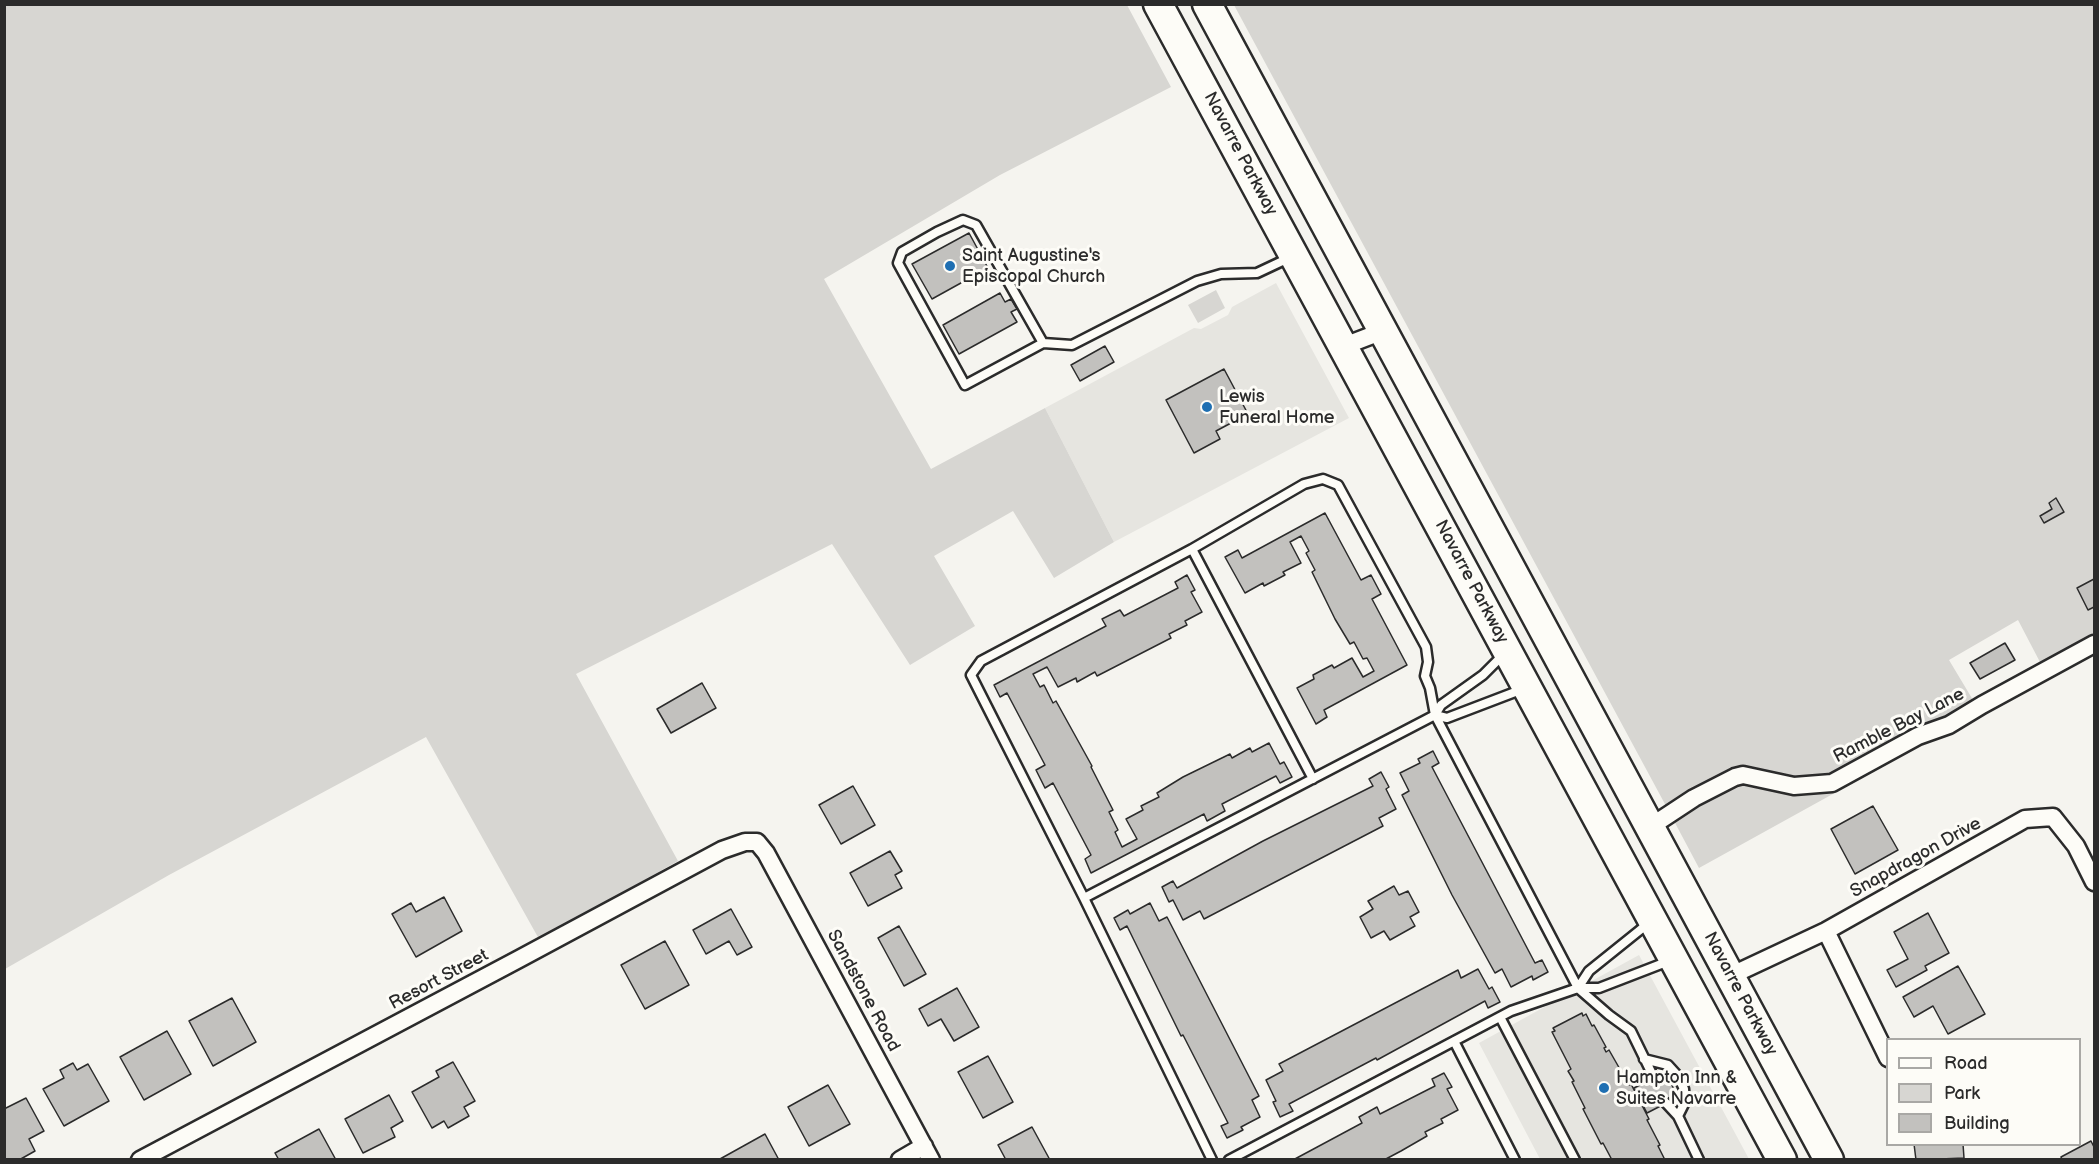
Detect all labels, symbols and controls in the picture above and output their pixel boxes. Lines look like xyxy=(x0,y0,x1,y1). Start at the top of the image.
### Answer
street label: Navarre Parkway xyxy=(1198,88,1282,220)
place label: Saint Augustine's Episcopal Church xyxy=(962,245,1105,288)
marker: Saint Augustine's Episcopal Church xyxy=(943,259,957,273)
place label: Lewis Funeral Home xyxy=(1219,386,1335,428)
marker: Lewis Funeral Home xyxy=(1200,400,1214,414)
street label: Navarre Parkway xyxy=(1429,516,1513,648)
street label: Ramble Bay Lane xyxy=(1830,684,1968,768)
street label: Snapdragon Drive xyxy=(1847,813,1985,903)
street label: Sandstone Road xyxy=(822,926,904,1056)
street label: Navarre Parkway xyxy=(1698,928,1782,1060)
street label: Resort Street xyxy=(386,945,492,1015)
legend xyxy=(1886,1038,2081,1146)
text: Road xyxy=(1944,1053,1988,1074)
place label: Hampton Inn & Suites Navarre xyxy=(1616,1067,1737,1110)
marker: Hampton Inn & Suites Navarre xyxy=(1597,1081,1611,1095)
text: Park xyxy=(1944,1083,1980,1104)
text: Building xyxy=(1944,1113,2010,1134)

